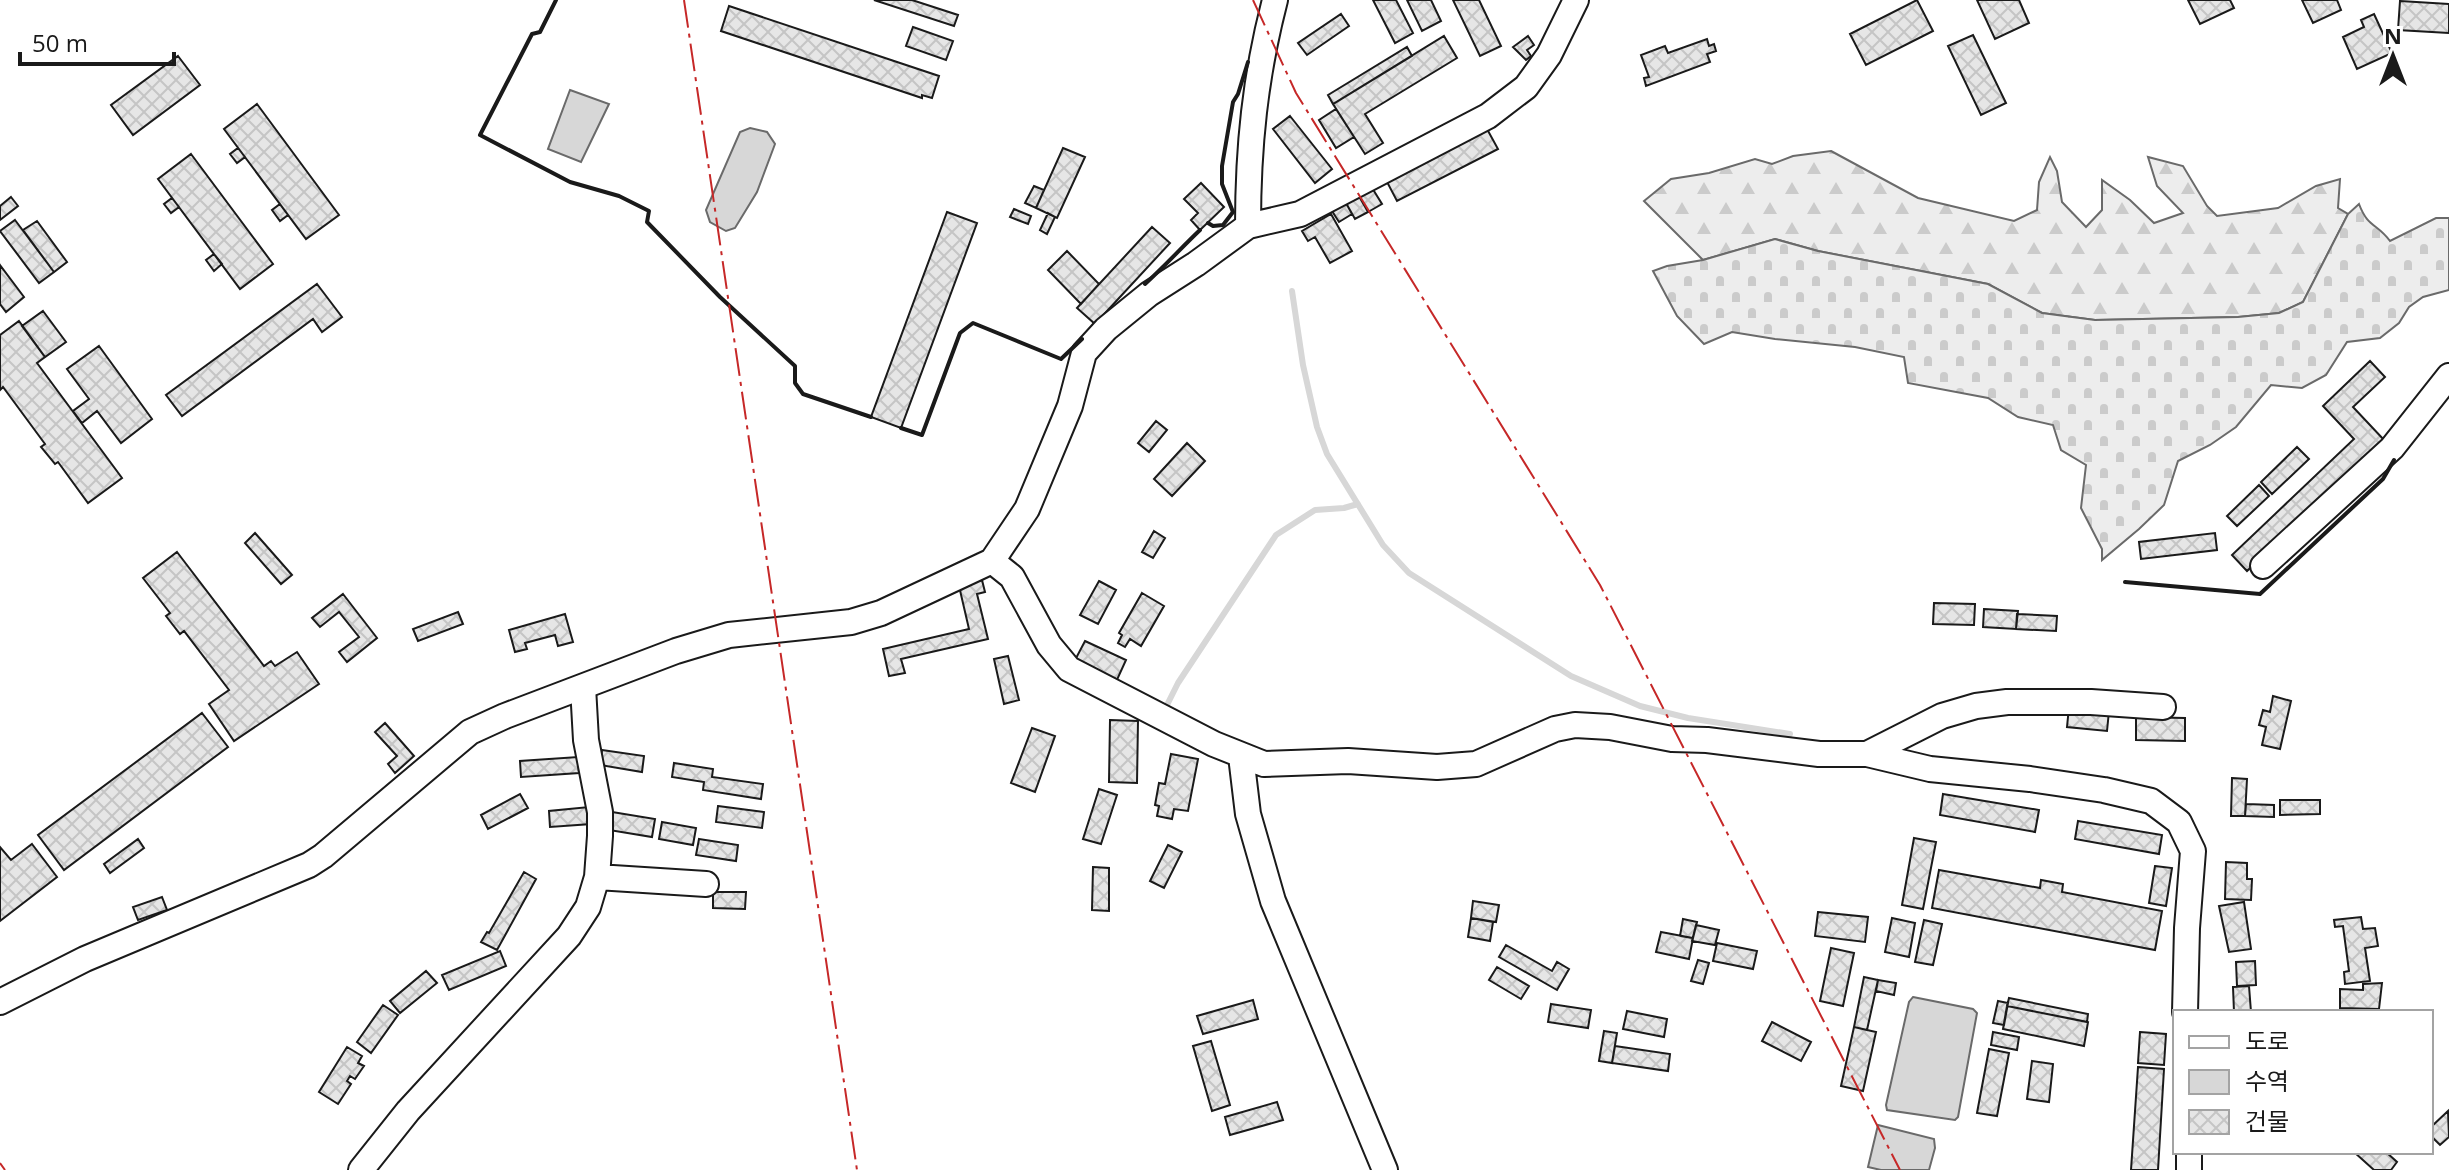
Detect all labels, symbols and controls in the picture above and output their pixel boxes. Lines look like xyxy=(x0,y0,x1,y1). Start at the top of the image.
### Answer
scale bar xyxy=(20,16,174,66)
north arrow xyxy=(2353,16,2433,96)
text: N xyxy=(2384,20,2402,50)
text: 50 m xyxy=(32,26,88,59)
legend xyxy=(2173,1010,2433,1154)
text: 도로 xyxy=(2245,1024,2289,1057)
text: 수역 xyxy=(2245,1064,2289,1097)
text: 건물 xyxy=(2245,1104,2289,1137)

